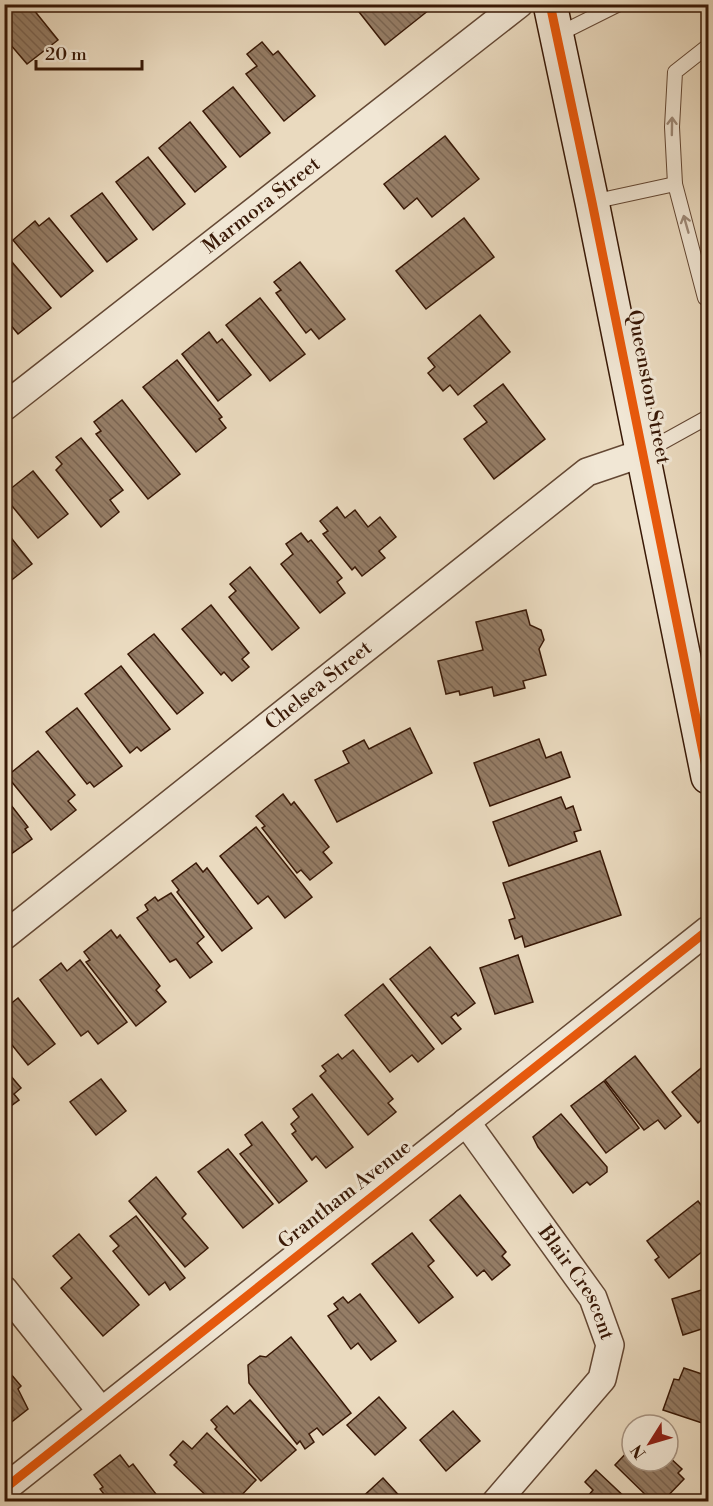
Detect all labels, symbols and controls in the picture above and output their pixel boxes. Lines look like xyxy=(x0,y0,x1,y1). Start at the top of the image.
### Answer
scale bar xyxy=(36,33,142,71)
text: 20 m xyxy=(45,43,87,66)
one-way arrow xyxy=(666,116,678,136)
street label: Marmora Street xyxy=(198,152,325,259)
one-way arrow xyxy=(680,215,692,234)
street label: Queenston Street xyxy=(621,308,675,466)
street label: Chelsea Street xyxy=(260,636,377,736)
street label: Grantham Avenue xyxy=(273,1135,417,1255)
street label: Blair Crescent xyxy=(532,1220,620,1344)
north arrow xyxy=(620,1413,680,1473)
text: N xyxy=(627,1440,651,1462)

